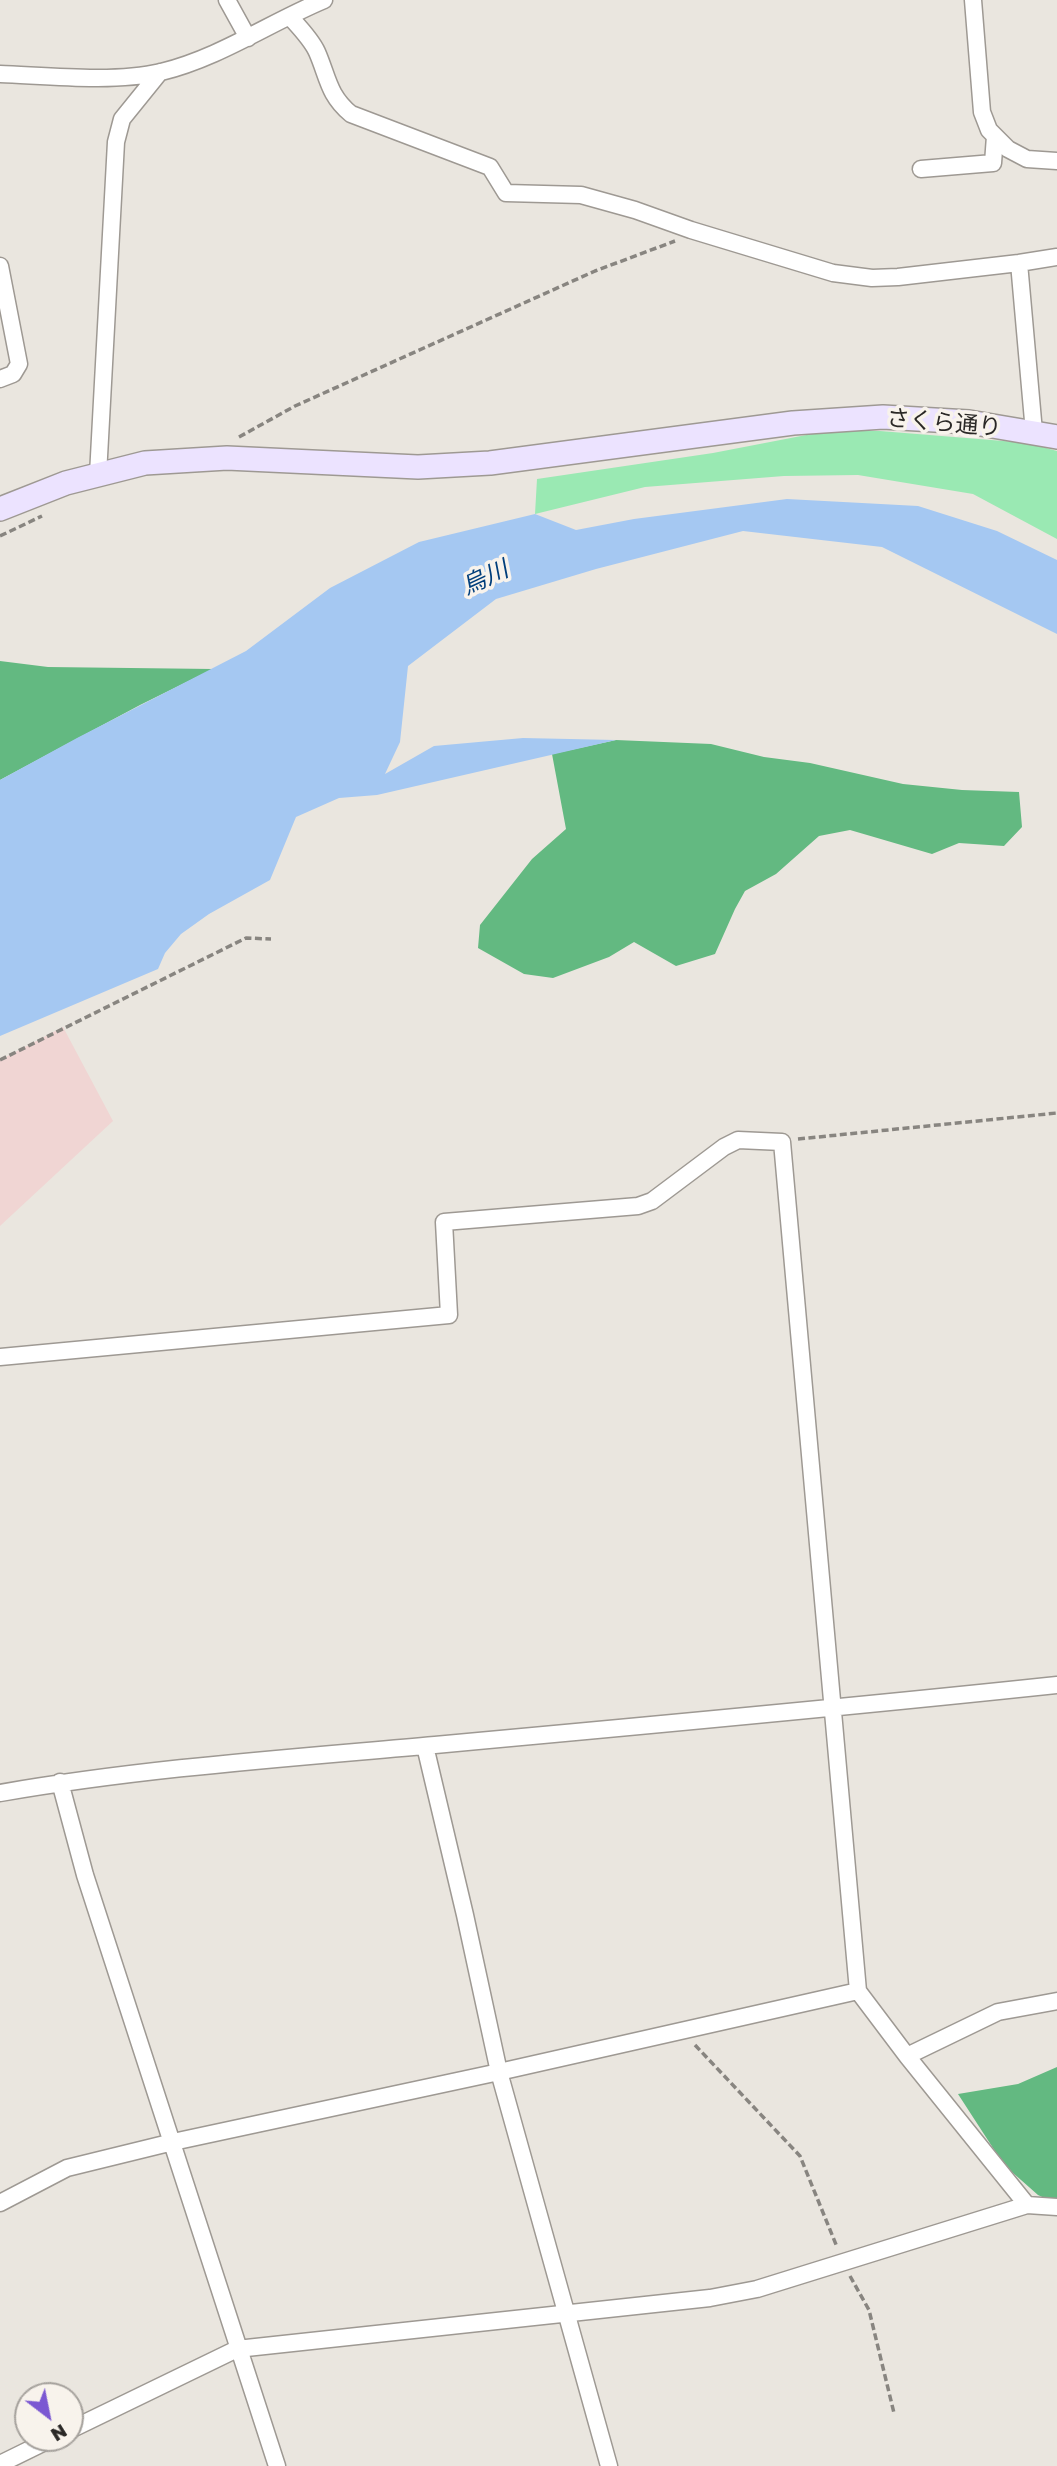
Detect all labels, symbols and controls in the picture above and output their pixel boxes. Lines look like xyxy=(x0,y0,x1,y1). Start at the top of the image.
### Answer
street label: さくら通り xyxy=(886,404,1002,442)
water label: 烏川 xyxy=(457,555,513,601)
north arrow xyxy=(14,2382,84,2452)
text: N xyxy=(47,2420,72,2447)

